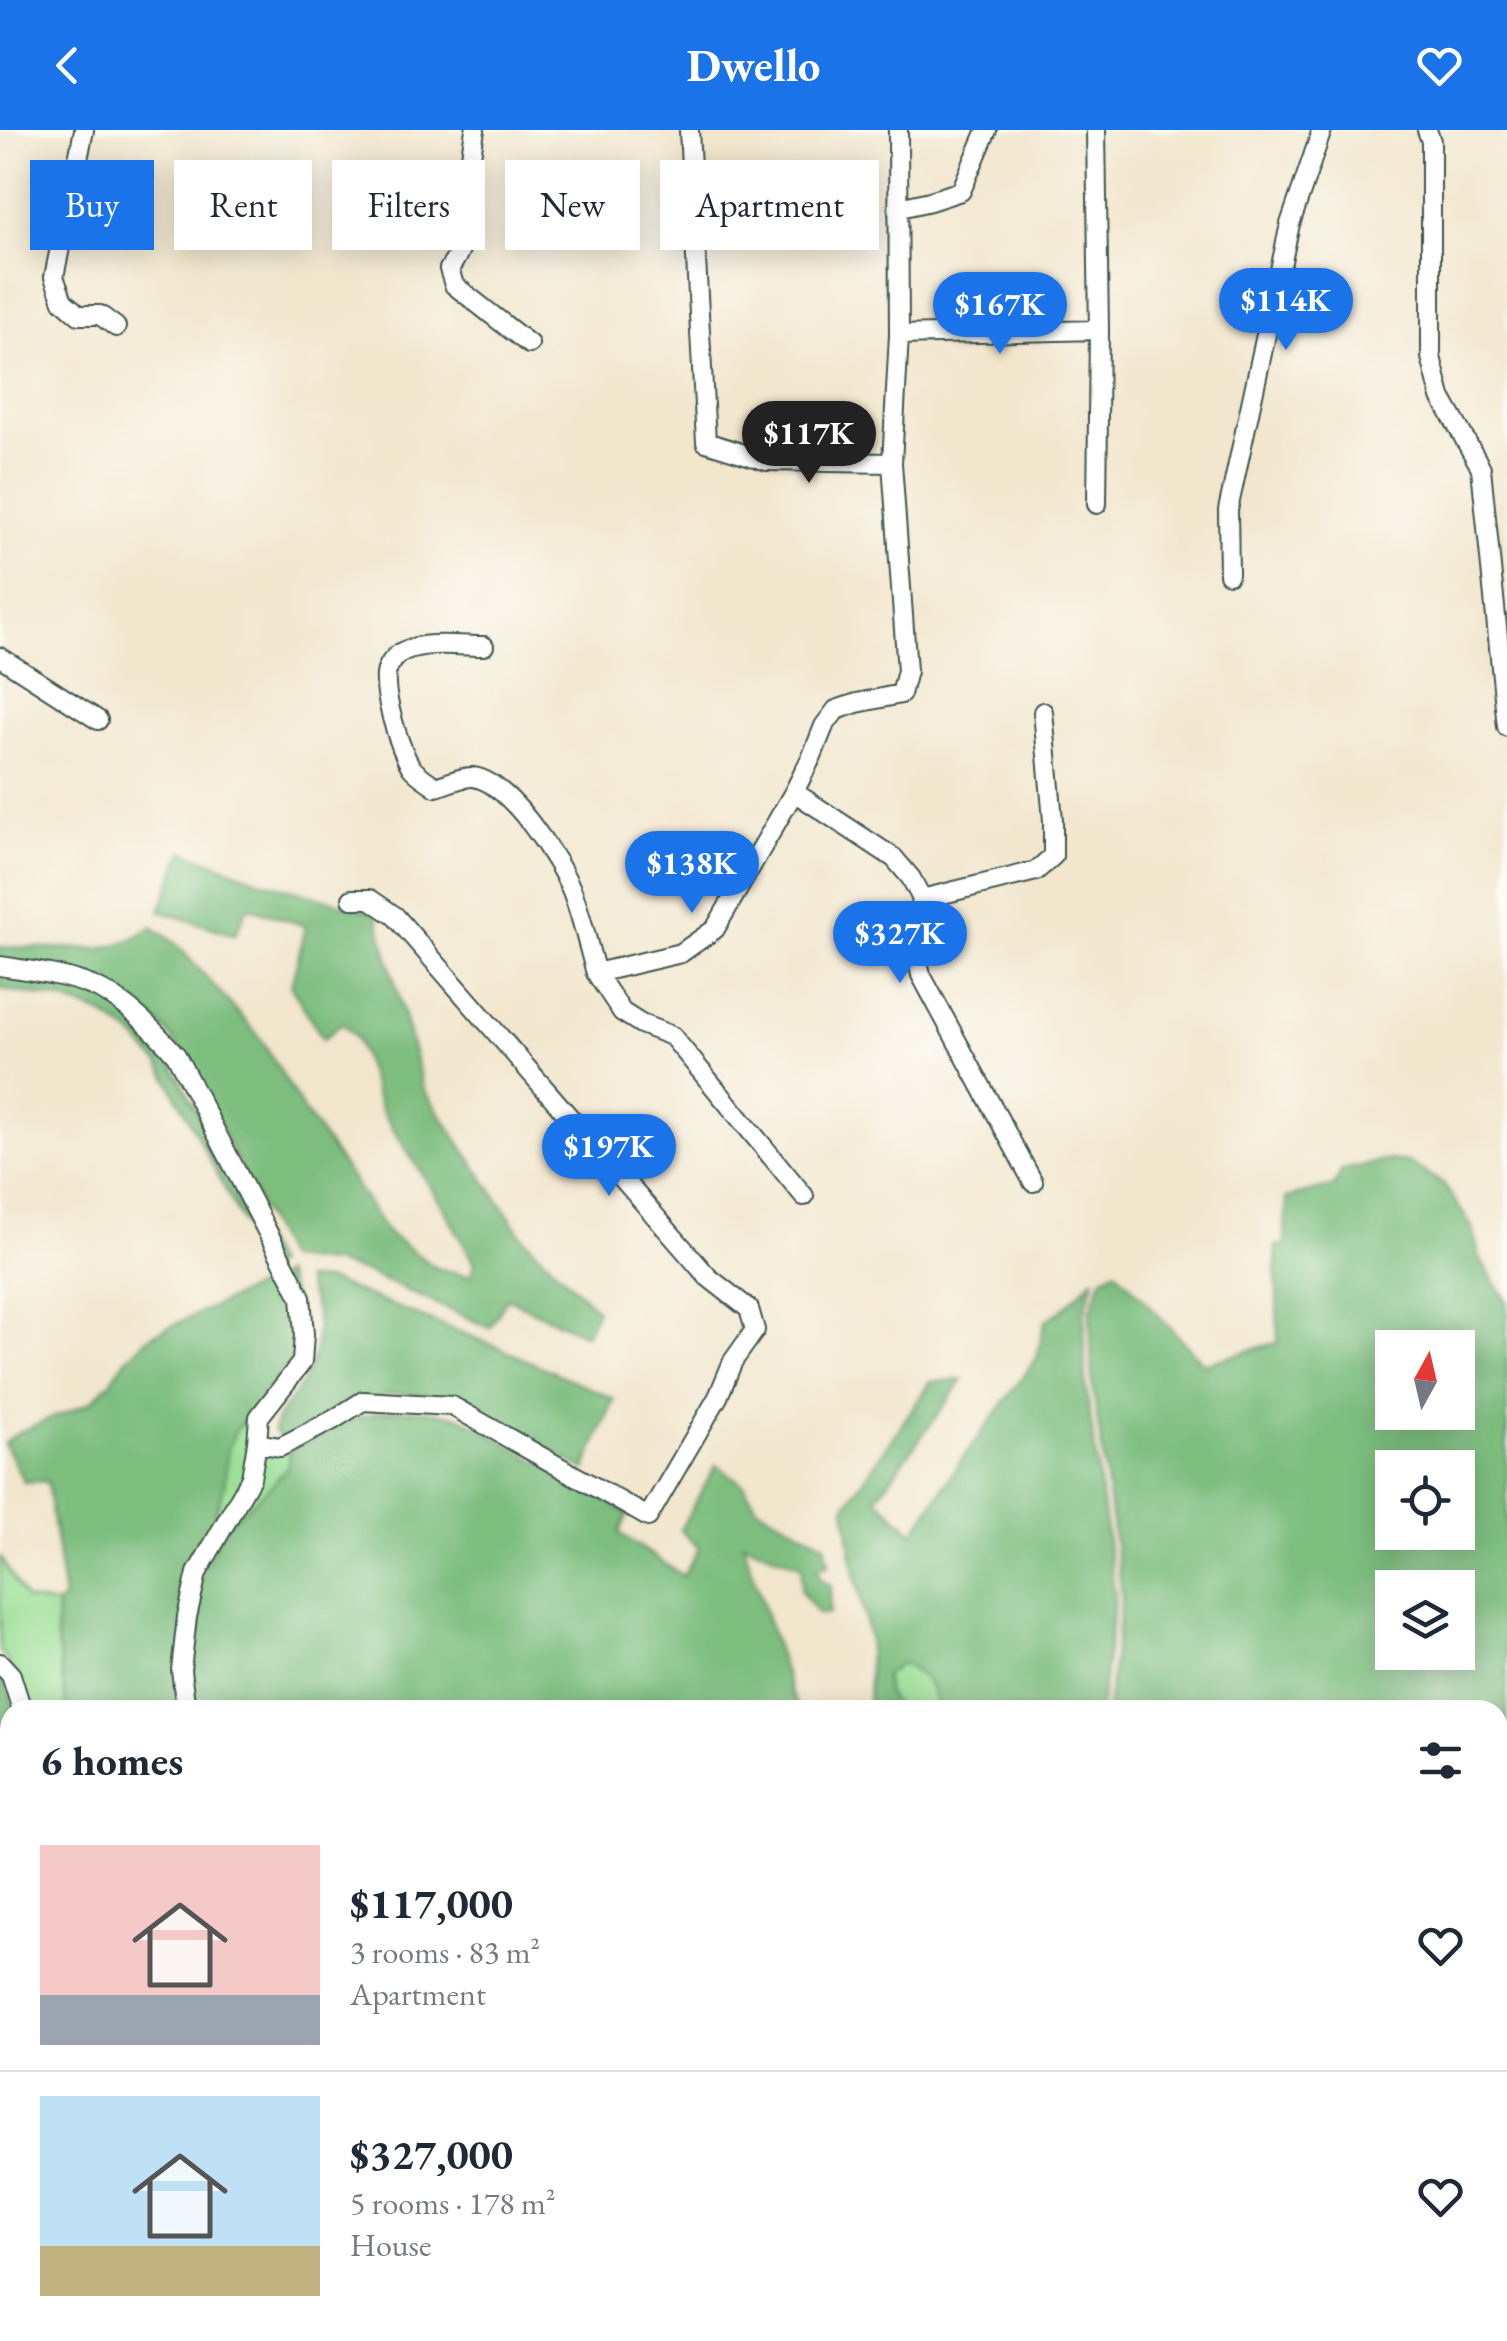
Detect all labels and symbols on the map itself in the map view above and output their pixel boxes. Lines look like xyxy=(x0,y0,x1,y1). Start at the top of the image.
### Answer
pin: $114K xyxy=(1216,268,1356,353)
pin: $167K xyxy=(930,272,1070,357)
pin: $117K xyxy=(739,401,879,486)
pin: $138K xyxy=(622,831,762,916)
pin: $327K xyxy=(830,901,970,986)
pin: $197K xyxy=(539,1114,679,1199)
north arrow xyxy=(1375,1330,1475,1430)

